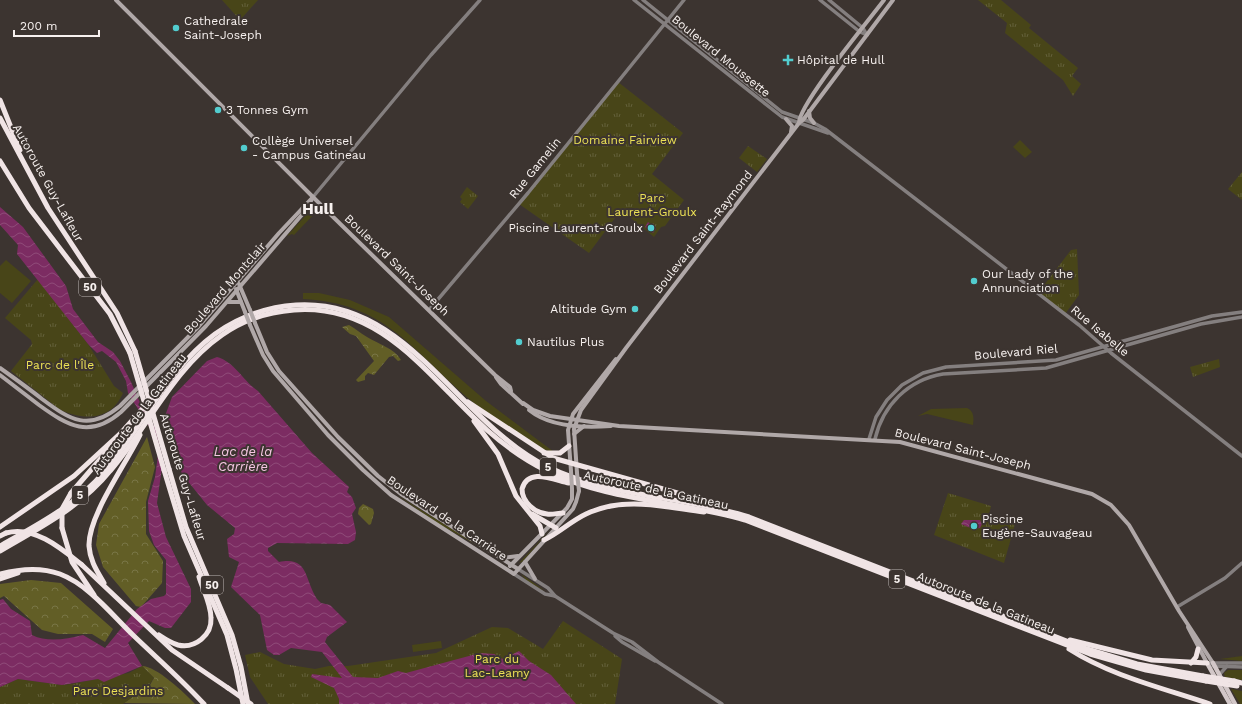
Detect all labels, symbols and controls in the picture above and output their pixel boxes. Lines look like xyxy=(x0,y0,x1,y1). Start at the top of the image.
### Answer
scale bar xyxy=(14,12,99,38)
street label: Boulevard Moussette xyxy=(669,12,773,100)
place label: Cathedrale Saint-Joseph xyxy=(184,14,262,42)
text: 200 m xyxy=(20,19,57,33)
marker: Cathedrale Saint-Joseph xyxy=(171,23,181,33)
place label: Hôpital de Hull xyxy=(797,53,885,67)
marker: Hôpital de Hull xyxy=(782,54,794,66)
place label: 3 Tonnes Gym xyxy=(226,103,308,117)
marker: 3 Tonnes Gym xyxy=(213,105,223,115)
street label: Autoroute Guy-Lafleur xyxy=(10,122,86,244)
park label: Domaine Fairview xyxy=(573,133,677,147)
place label: Collège Universel - Campus Gatineau xyxy=(252,134,366,162)
street label: Rue Gamelin xyxy=(506,135,564,201)
marker: Collège Universel - Campus Gatineau xyxy=(239,143,249,153)
street label: Boulevard Saint-Raymond xyxy=(651,168,755,296)
park label: Parc Laurent-Groulx xyxy=(607,191,697,219)
district label: Hull xyxy=(302,199,335,218)
street label: Boulevard Saint-Joseph xyxy=(342,211,452,319)
place label: Piscine Laurent-Groulx xyxy=(508,221,643,235)
marker: Piscine Laurent-Groulx xyxy=(646,223,656,233)
street label: Boulevard Montclair xyxy=(181,239,269,337)
place label: Our Lady of the Annunciation xyxy=(982,267,1073,295)
marker: Our Lady of the Annunciation xyxy=(969,276,979,286)
road number: 50 xyxy=(79,278,101,296)
place label: Altitude Gym xyxy=(550,302,627,316)
street label: Rue Isabelle xyxy=(1068,303,1132,359)
marker: Altitude Gym xyxy=(630,304,640,314)
place label: Nautilus Plus xyxy=(527,335,604,349)
marker: Nautilus Plus xyxy=(514,337,524,347)
street label: Boulevard Riel xyxy=(974,341,1059,363)
street label: Autoroute de la Gatineau xyxy=(89,351,189,477)
park label: Parc de l'Île xyxy=(26,358,94,372)
street label: Autoroute Guy-Lafleur xyxy=(157,412,209,542)
street label: Boulevard Saint-Joseph xyxy=(893,425,1033,473)
water label: Lac de la Carrière xyxy=(214,444,272,474)
road number: 5 xyxy=(540,458,556,476)
street label: Autoroute de la Gatineau xyxy=(582,468,730,512)
street label: Boulevard de la Carrière xyxy=(384,473,510,563)
road number: 5 xyxy=(72,486,88,504)
place label: Piscine Eugène-Sauvageau xyxy=(982,512,1093,540)
marker: Piscine Eugène-Sauvageau xyxy=(969,521,979,531)
street label: Autoroute de la Gatineau xyxy=(915,569,1057,637)
road number: 5 xyxy=(889,570,905,588)
road number: 50 xyxy=(201,576,223,594)
park label: Parc du Lac-Leamy xyxy=(465,652,530,680)
park label: Parc Desjardins xyxy=(73,684,163,698)

